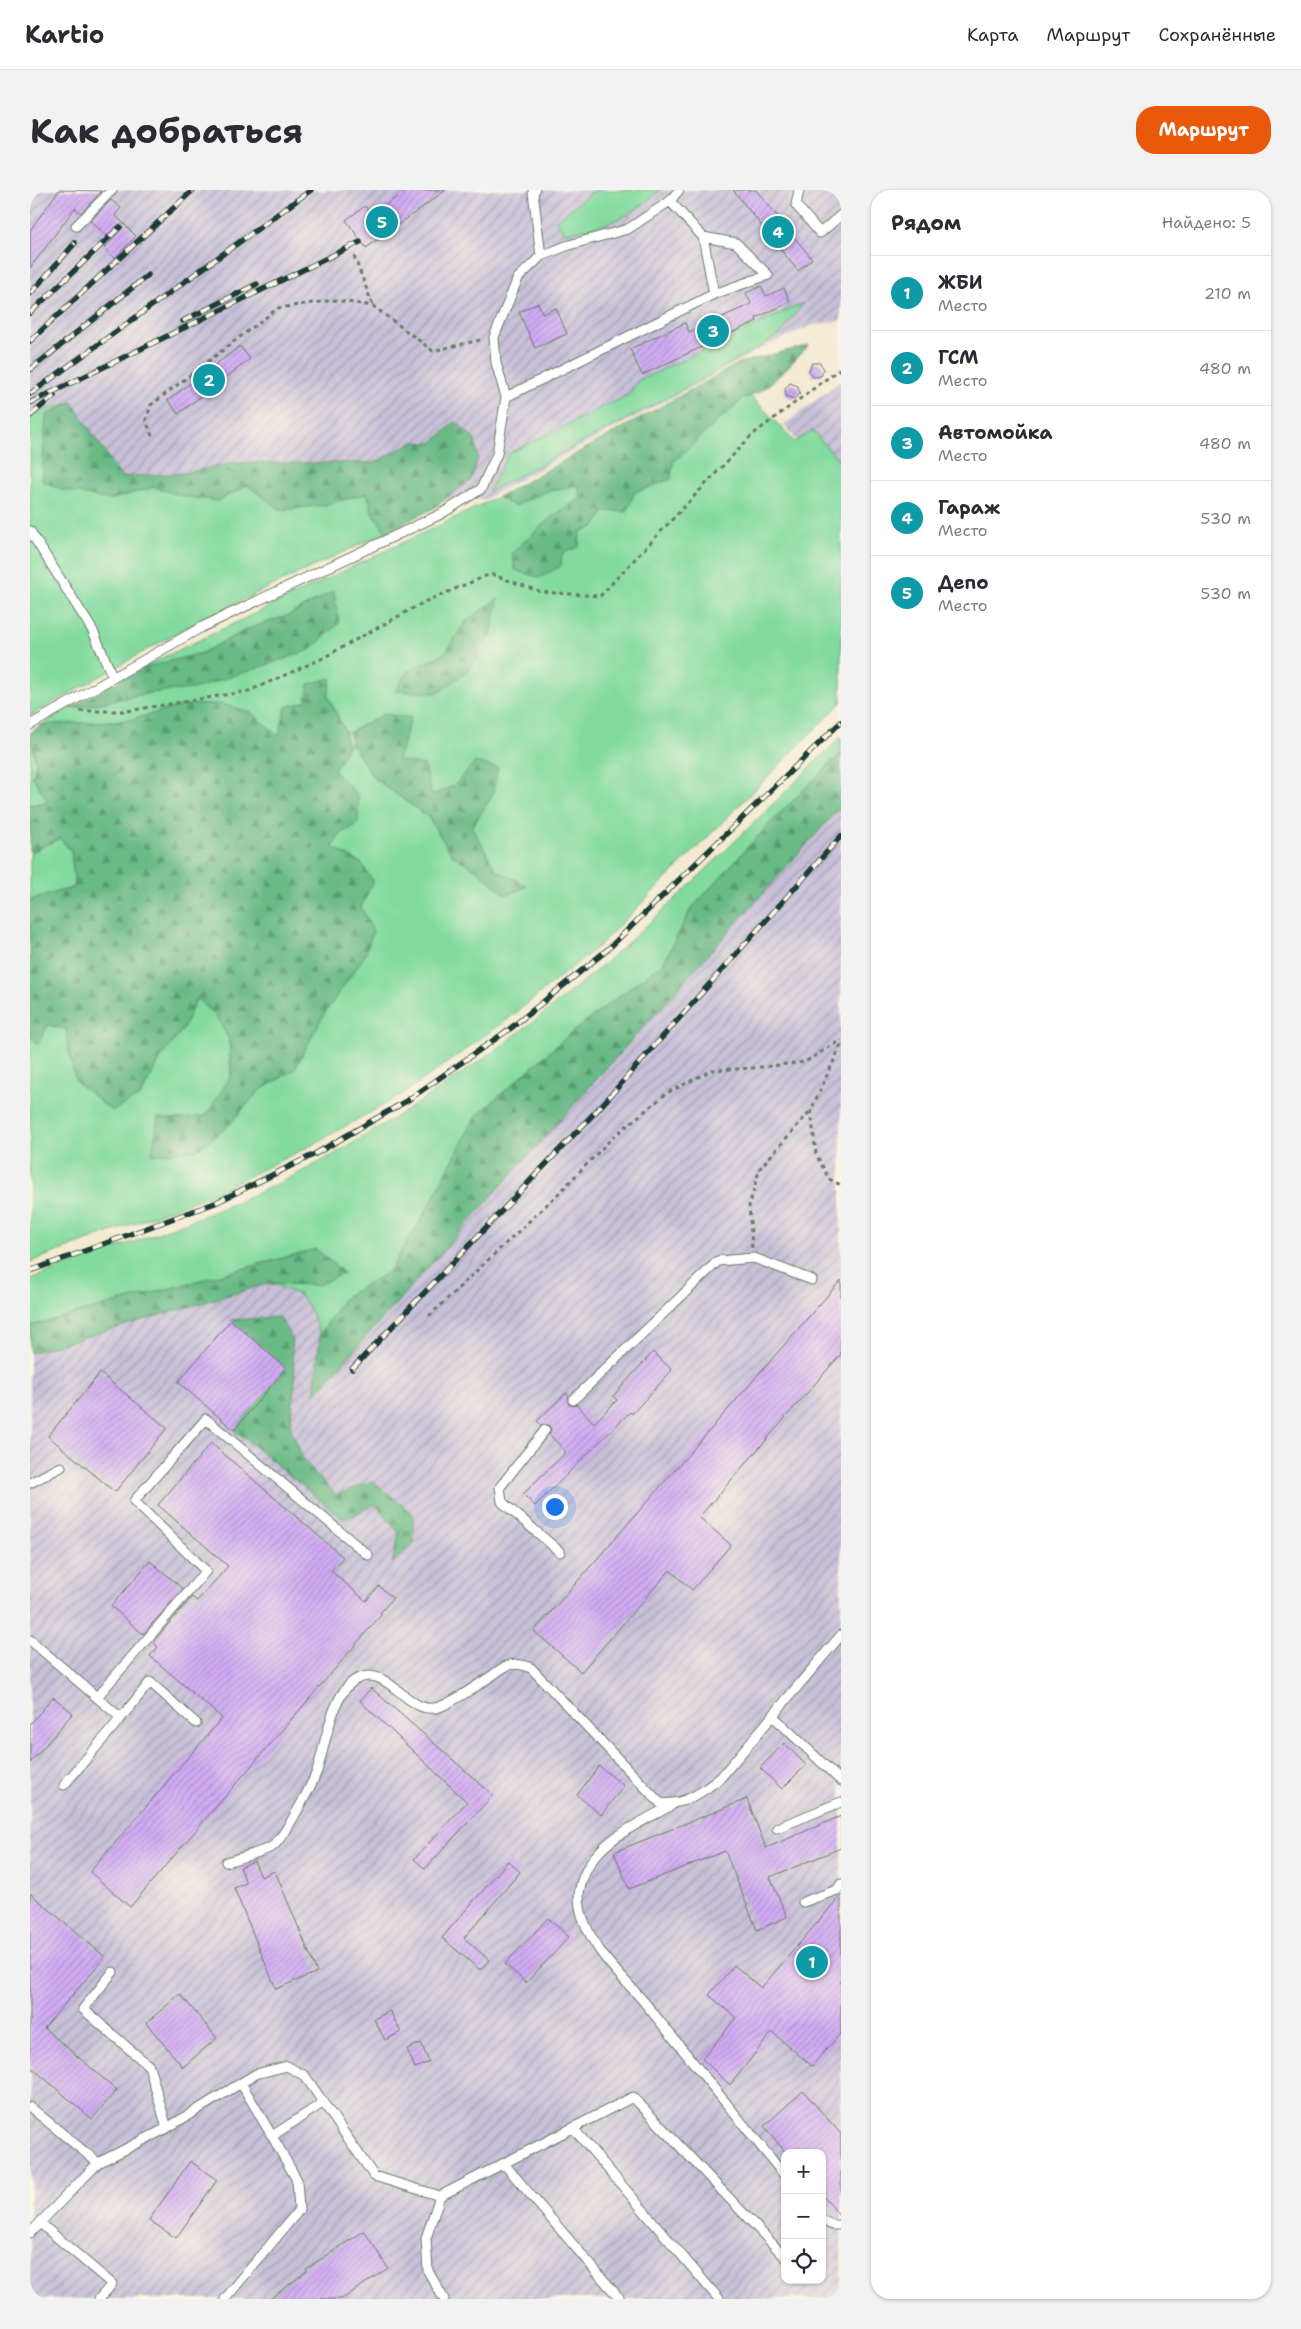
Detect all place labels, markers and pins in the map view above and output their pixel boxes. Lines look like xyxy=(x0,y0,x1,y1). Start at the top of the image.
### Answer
pin: 5 xyxy=(366,203,398,241)
pin: 4 xyxy=(762,213,794,251)
pin: 3 xyxy=(697,312,729,350)
pin: 2 xyxy=(193,361,225,399)
pin: 1 xyxy=(796,1943,828,1981)

